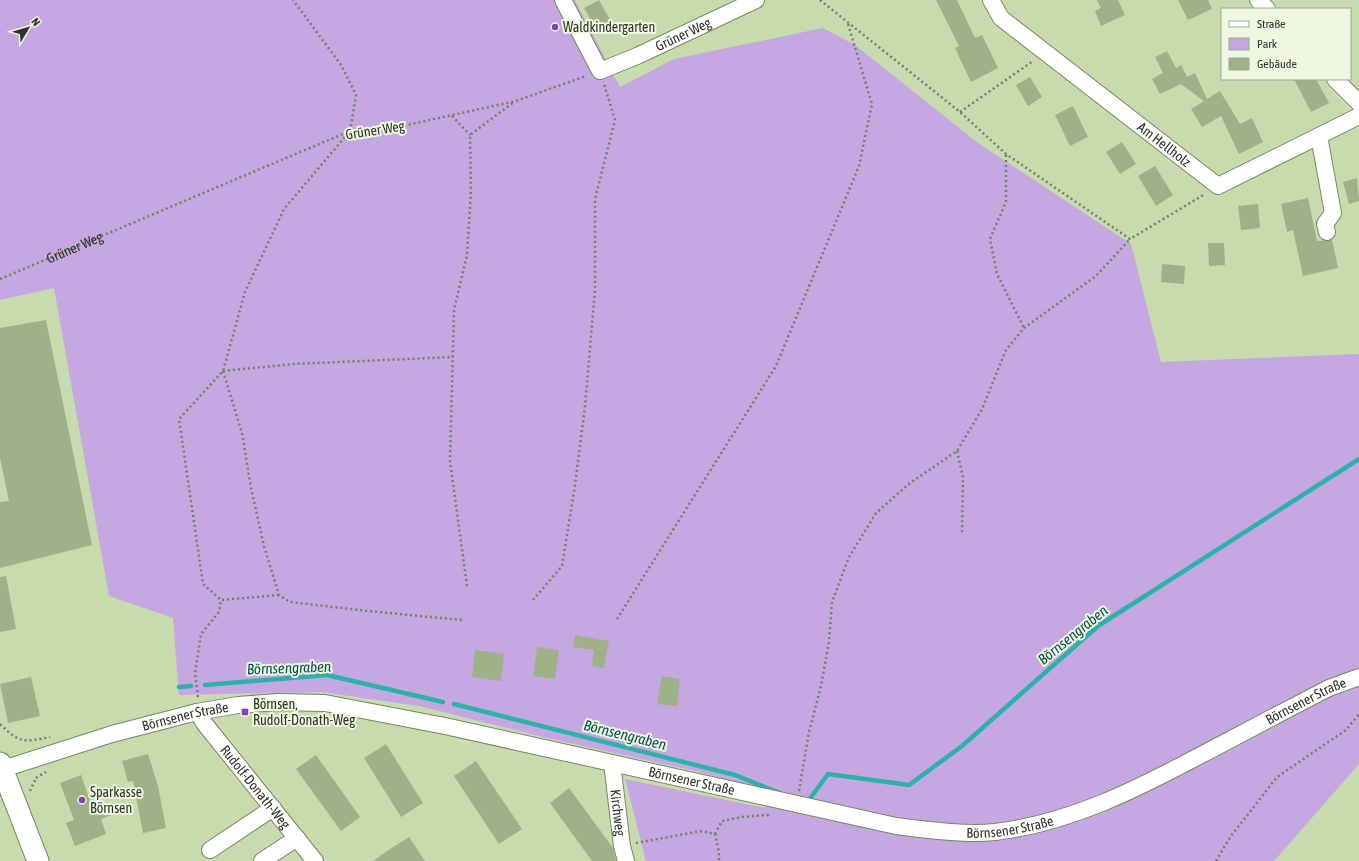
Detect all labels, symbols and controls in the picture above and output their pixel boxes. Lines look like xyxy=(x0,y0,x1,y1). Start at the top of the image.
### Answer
north arrow xyxy=(8,8,48,48)
legend xyxy=(1221,8,1351,80)
street label: Grüner Weg xyxy=(653,14,714,54)
text: N xyxy=(29,16,43,28)
text: Straße xyxy=(1257,17,1285,31)
place label: Waldkindergarten xyxy=(563,19,655,35)
marker: Waldkindergarten xyxy=(550,22,560,32)
text: Park xyxy=(1257,37,1278,51)
text: Gebäude xyxy=(1257,57,1297,71)
street label: Grüner Weg xyxy=(344,117,406,143)
street label: Am Hellholz xyxy=(1134,119,1194,170)
street label: Grüner Weg xyxy=(44,228,105,266)
water label: Börnsengraben xyxy=(1035,601,1111,668)
water label: Börnsengraben xyxy=(246,658,331,677)
street label: Börnsener Straße xyxy=(1263,674,1348,728)
place label: Börnsen, Rudolf-Donath-Weg xyxy=(253,696,355,728)
street label: Börnsener Straße xyxy=(140,699,229,734)
marker: Börnsen, Rudolf-Donath-Weg xyxy=(240,707,250,717)
water label: Börnsengraben xyxy=(582,716,668,753)
street label: Rudolf-Donath-Weg xyxy=(217,742,294,832)
street label: Börnsener Straße xyxy=(647,763,736,798)
place label: Sparkasse Börnsen xyxy=(90,784,142,816)
street label: Kirchweg xyxy=(607,788,629,837)
marker: Sparkasse Börnsen xyxy=(77,795,87,805)
street label: Börnsener Straße xyxy=(966,812,1055,841)

